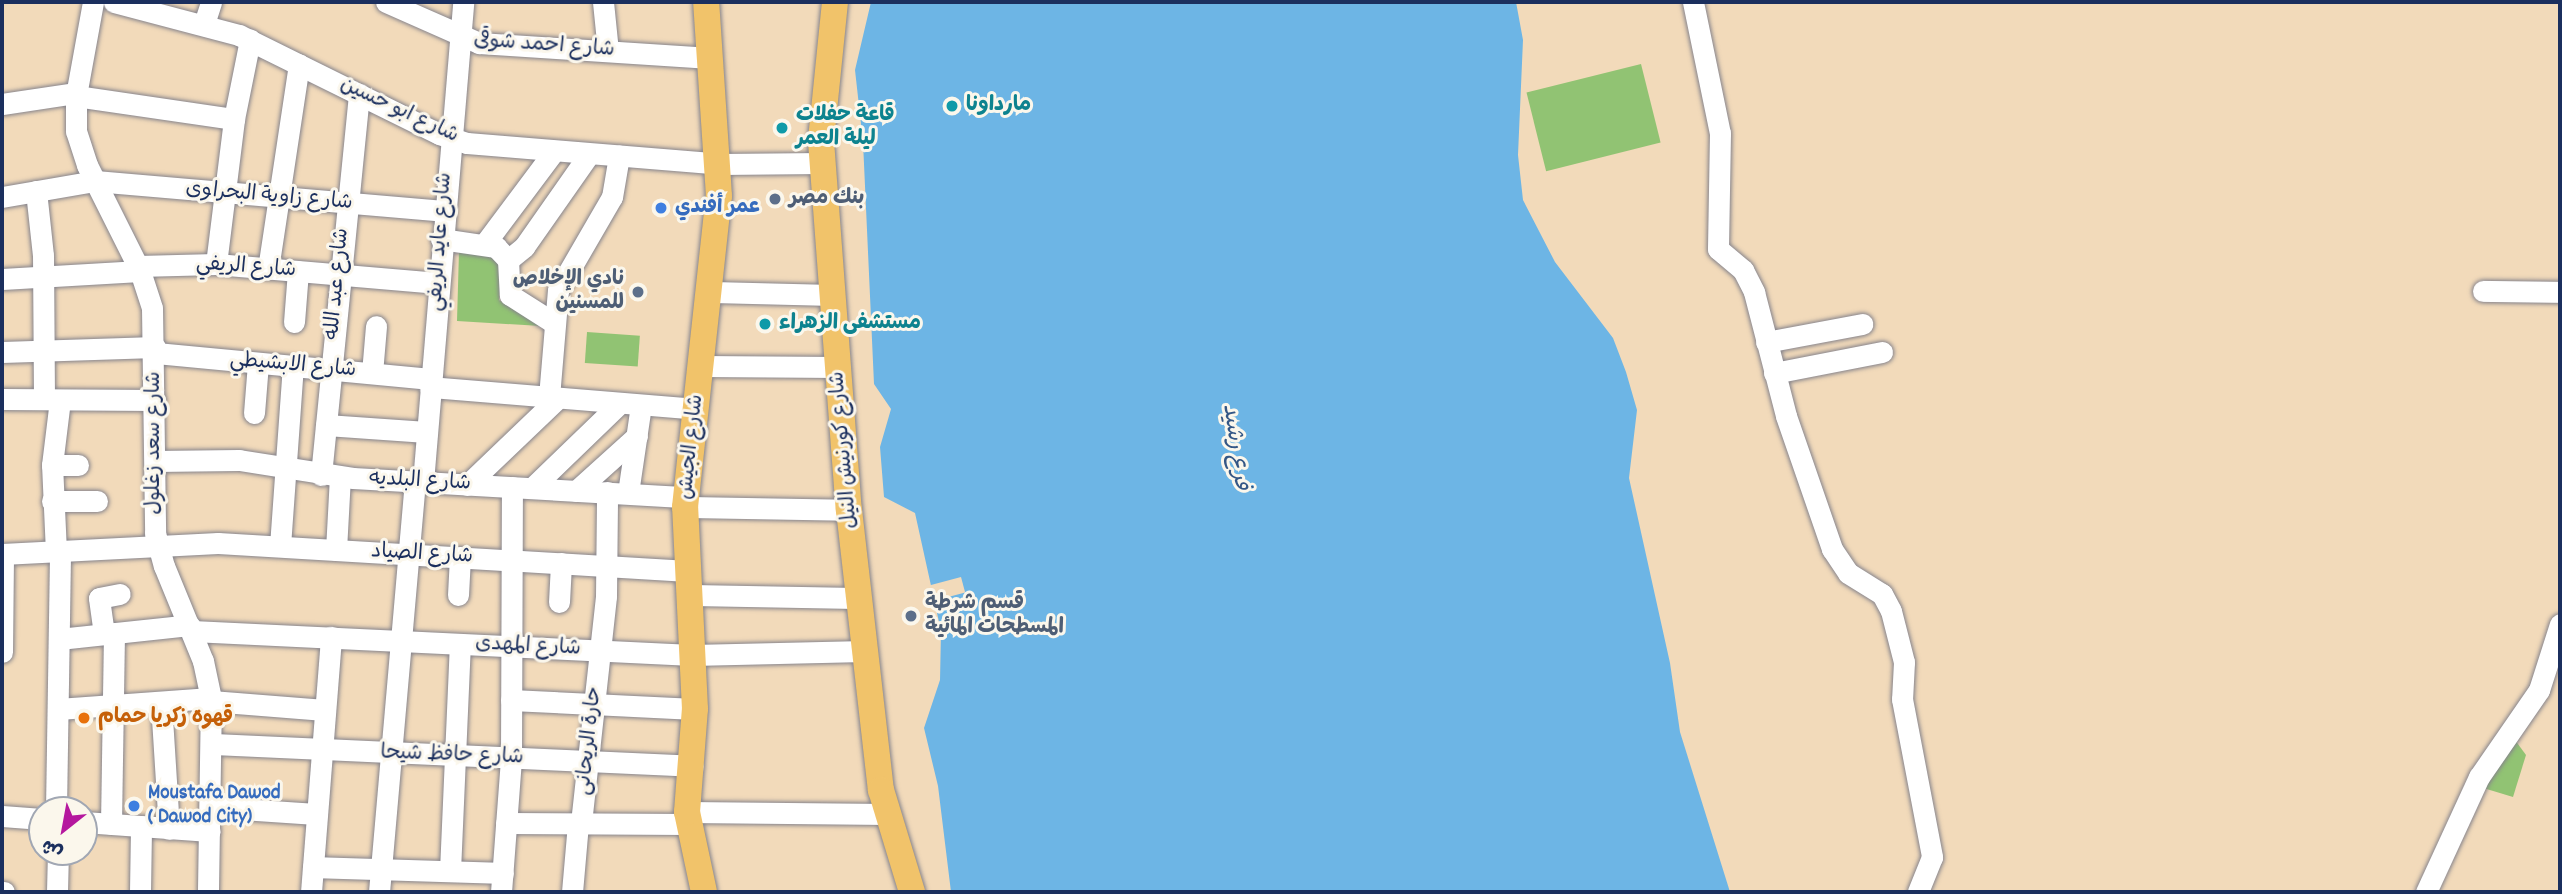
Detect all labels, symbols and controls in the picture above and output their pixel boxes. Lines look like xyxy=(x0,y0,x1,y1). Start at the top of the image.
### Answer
street label: شارع احمد شوقى xyxy=(473,29,615,63)
street label: شارع ابو حسين xyxy=(336,73,462,149)
place label: مارداونا xyxy=(966,93,1031,119)
marker: مارداونا xyxy=(944,98,960,114)
place label: قاعة حفلات ليلة العمر xyxy=(796,103,895,153)
marker: قاعة حفلات ليلة العمر xyxy=(774,120,790,136)
street label: شارع عايد الريفي xyxy=(424,172,458,312)
street label: شارع زاوية البحراوى xyxy=(184,177,354,217)
place label: بنك مصر xyxy=(789,186,864,212)
marker: بنك مصر xyxy=(767,191,783,207)
place label: عمر أفندي xyxy=(675,195,760,221)
marker: عمر أفندي xyxy=(653,200,669,216)
street label: شارع عبد الله xyxy=(321,227,355,341)
street label: شارع الريفي xyxy=(195,252,297,284)
place label: نادي الإخلاص للمسنين xyxy=(513,267,624,317)
marker: نادي الإخلاص للمسنين xyxy=(630,284,646,300)
place label: مستشفى الزهراء xyxy=(779,311,921,337)
marker: مستشفى الزهراء xyxy=(757,316,773,332)
street label: شارع الابشيطي xyxy=(229,348,357,384)
street label: شارع كورنيش النيل xyxy=(826,370,864,530)
street label: شارع سعد زغلول xyxy=(142,371,168,515)
street label: شارع الجيش xyxy=(674,393,710,501)
water label: فرع رشيد xyxy=(1214,402,1254,492)
street label: شارع البلديه xyxy=(368,467,472,497)
street label: شارع الصياد xyxy=(370,540,474,570)
place label: قسم شرطة المسطحات المائية xyxy=(925,591,1064,641)
marker: قسم شرطة المسطحات المائية xyxy=(903,608,919,624)
street label: شارع المهدى xyxy=(475,632,581,662)
street label: حارة الريحانى xyxy=(572,685,608,797)
place label: قهوه زكريا حمام xyxy=(98,705,233,731)
marker: قهوه زكريا حمام xyxy=(76,710,92,726)
street label: شارع حافظ شيحا xyxy=(380,741,524,771)
place label: Moustafa Dawod ( Dawod City) xyxy=(148,781,281,831)
north arrow xyxy=(28,796,98,866)
marker: Moustafa Dawod ( Dawod City) xyxy=(126,798,142,814)
text: ش xyxy=(37,831,69,865)

